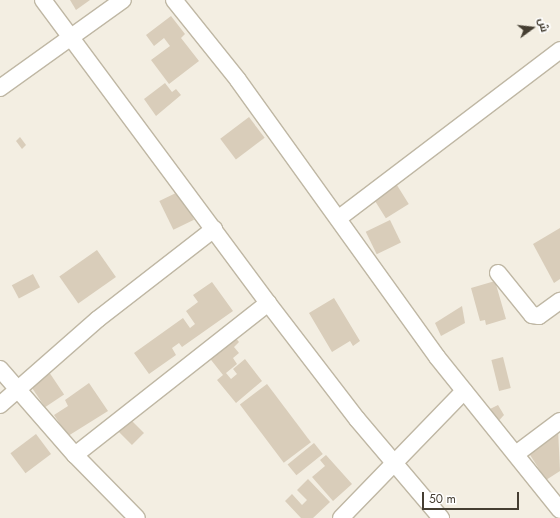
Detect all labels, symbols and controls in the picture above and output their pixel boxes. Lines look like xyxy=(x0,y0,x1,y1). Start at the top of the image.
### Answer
north arrow xyxy=(512,8,552,48)
text: ش xyxy=(534,16,553,34)
scale bar xyxy=(424,484,521,510)
text: 50 m xyxy=(429,490,456,508)

